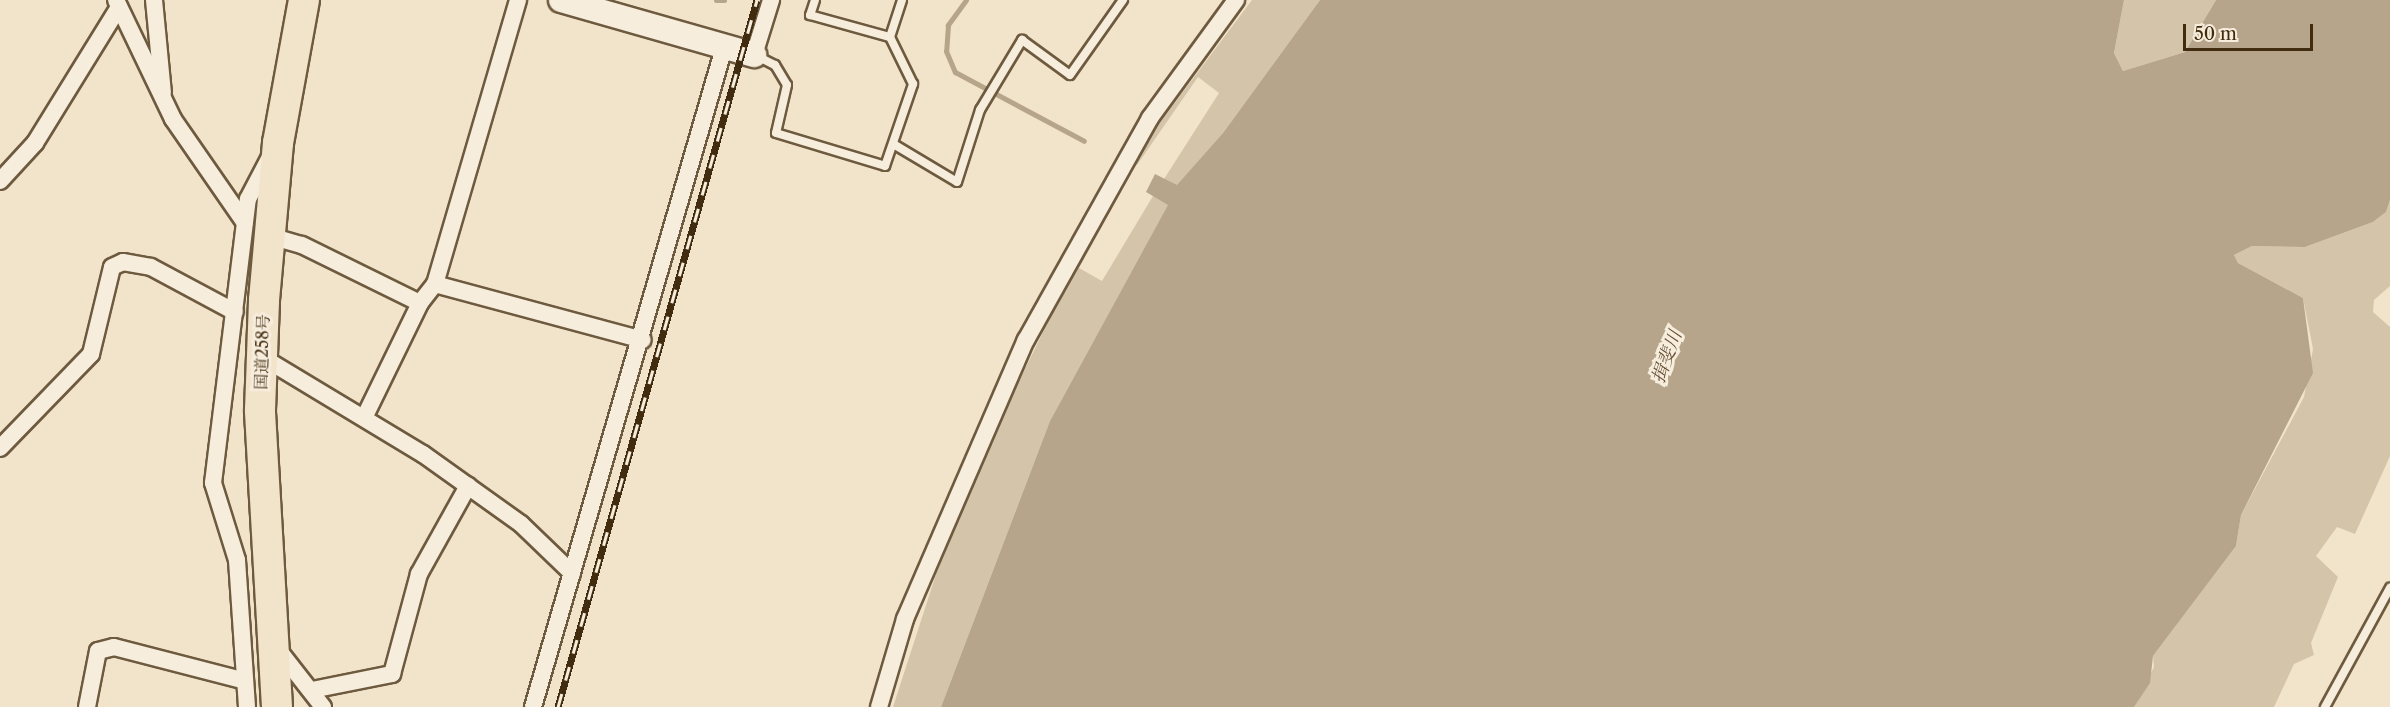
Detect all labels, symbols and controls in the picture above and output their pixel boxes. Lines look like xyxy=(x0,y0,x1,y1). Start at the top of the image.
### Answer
scale bar xyxy=(2186,12,2316,50)
text: 50 m xyxy=(2194,23,2237,45)
street label: 国道258号 xyxy=(251,314,273,390)
water label: 揖斐川 xyxy=(1648,328,1686,386)

